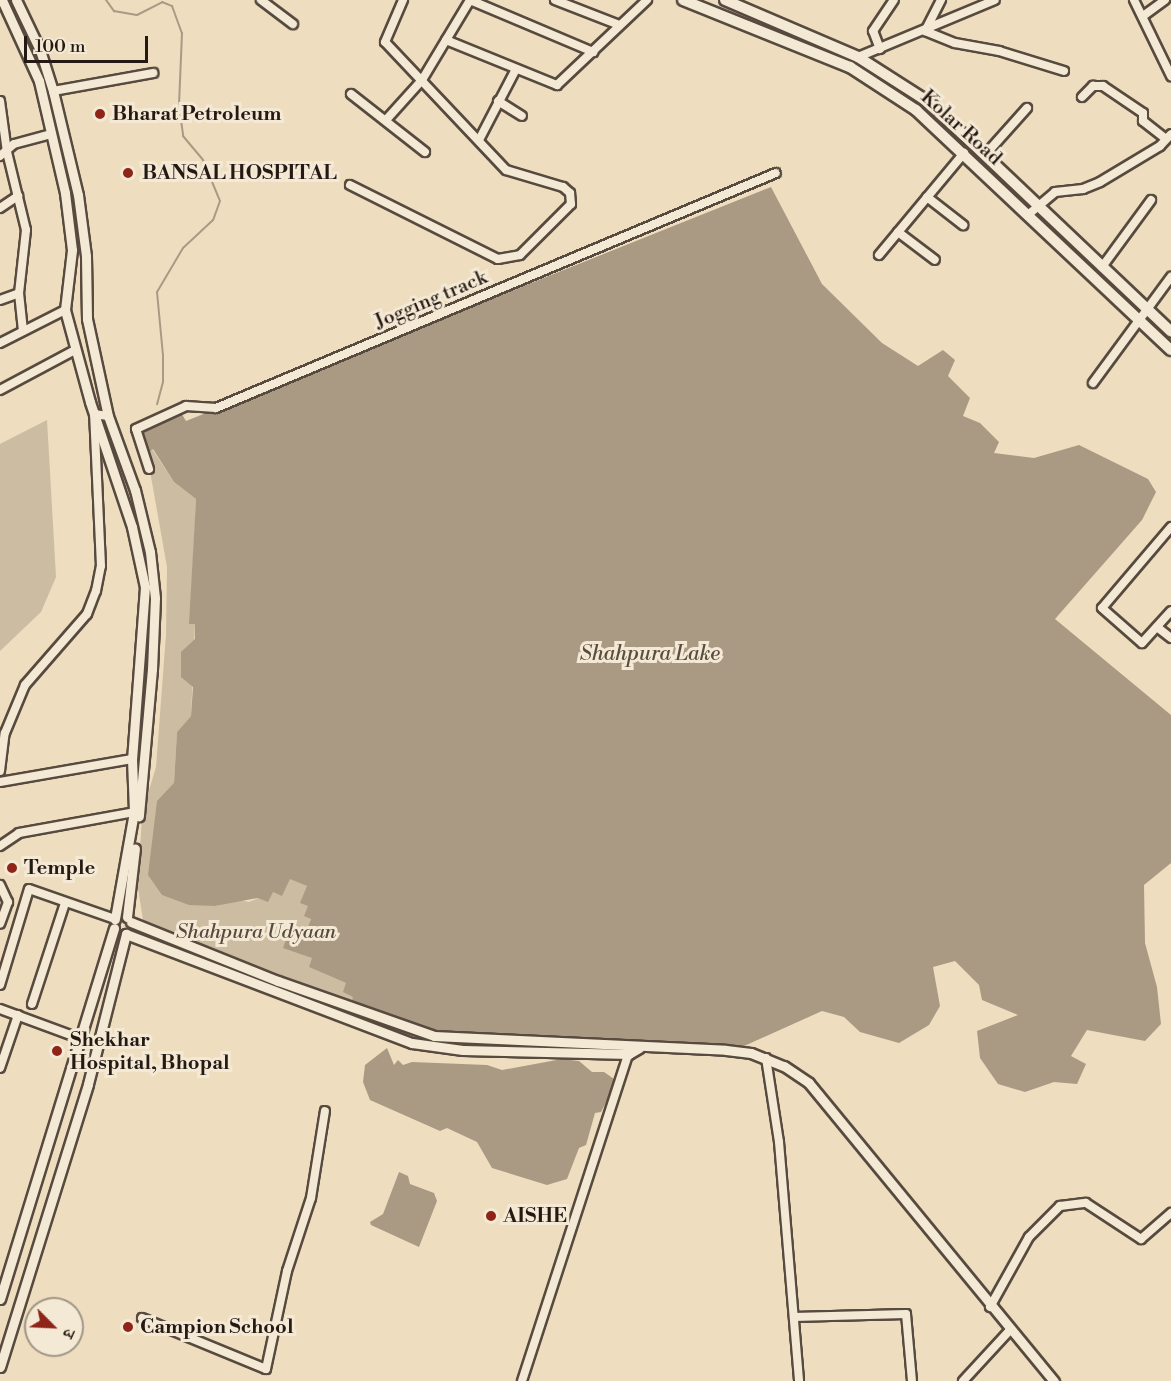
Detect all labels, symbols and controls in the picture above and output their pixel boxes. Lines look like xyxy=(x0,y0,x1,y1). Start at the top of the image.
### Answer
scale bar xyxy=(27,24,152,62)
text: 100 m xyxy=(35,35,86,58)
street label: Kolar Road xyxy=(916,85,1006,171)
place label: Bharat Petroleum xyxy=(112,102,281,126)
marker: Bharat Petroleum xyxy=(93,107,107,121)
place label: BANSAL HOSPITAL xyxy=(142,161,337,185)
marker: BANSAL HOSPITAL xyxy=(119,164,137,182)
street label: Jogging track xyxy=(371,266,491,334)
water label: Shahpura Lake xyxy=(580,641,720,667)
place label: Temple xyxy=(24,856,95,880)
marker: Temple xyxy=(5,861,19,875)
park label: Shahpura Udyaan xyxy=(176,920,336,944)
place label: Shekhar Hospital, Bhopal xyxy=(70,1028,230,1075)
marker: Shekhar Hospital, Bhopal xyxy=(48,1042,66,1060)
place label: AISHE xyxy=(503,1204,567,1228)
marker: AISHE xyxy=(484,1209,498,1223)
north arrow xyxy=(24,1297,84,1357)
place label: Campion School xyxy=(140,1315,293,1339)
marker: Campion School xyxy=(121,1320,135,1334)
text: उ xyxy=(58,1326,79,1341)

